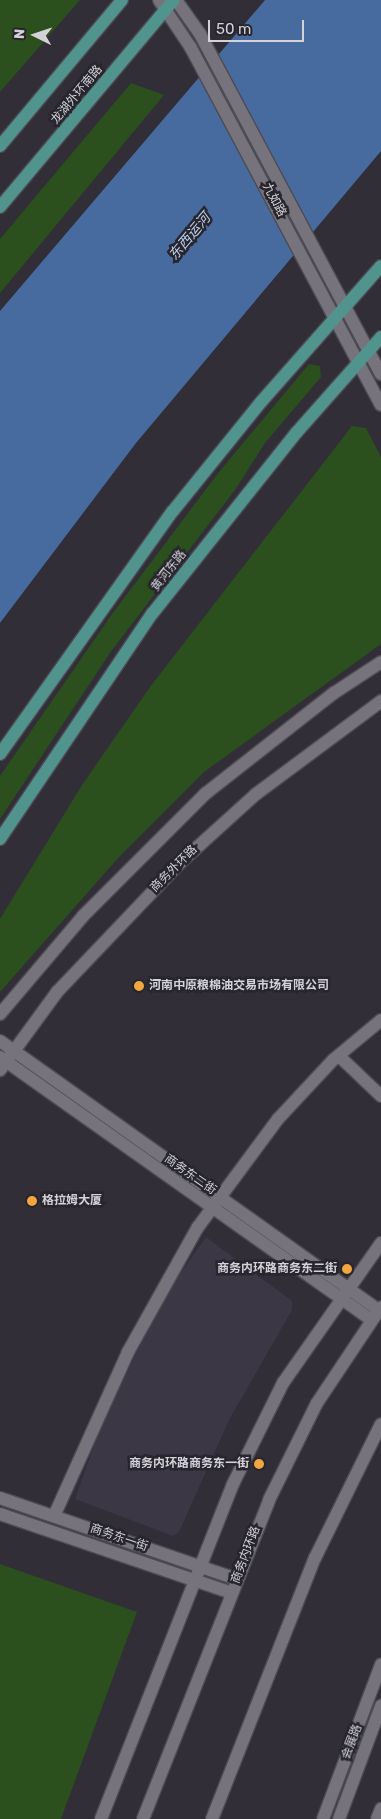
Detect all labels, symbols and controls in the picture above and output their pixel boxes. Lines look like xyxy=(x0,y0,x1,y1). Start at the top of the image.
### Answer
north arrow xyxy=(10,10,60,60)
scale bar xyxy=(211,10,307,42)
text: 50 m xyxy=(216,20,251,38)
text: N xyxy=(11,28,28,40)
street label: 龙湖外环南路 xyxy=(48,63,106,127)
street label: 九如路 xyxy=(259,181,289,219)
water label: 东西运河 xyxy=(166,210,214,264)
street label: 黄河东路 xyxy=(149,548,189,594)
street label: 商务外环路 xyxy=(148,843,200,895)
place label: 河南中原粮棉油交易市场有限公司 xyxy=(149,979,329,993)
marker: 河南中原粮棉油交易市场有限公司 xyxy=(133,980,145,992)
street label: 商务东二街 xyxy=(161,1152,219,1198)
place label: 格拉姆大厦 xyxy=(42,1194,102,1208)
marker: 格拉姆大厦 xyxy=(26,1195,38,1207)
place label: 商务内环路商务东二街 xyxy=(217,1262,337,1276)
marker: 商务内环路商务东二街 xyxy=(341,1263,353,1275)
place label: 商务内环路商务东一街 xyxy=(129,1457,249,1471)
marker: 商务内环路商务东一街 xyxy=(253,1458,265,1470)
street label: 商务东一街 xyxy=(88,1521,150,1555)
street label: 商务内环路 xyxy=(229,1524,263,1586)
street label: 会展路 xyxy=(339,1723,365,1761)

